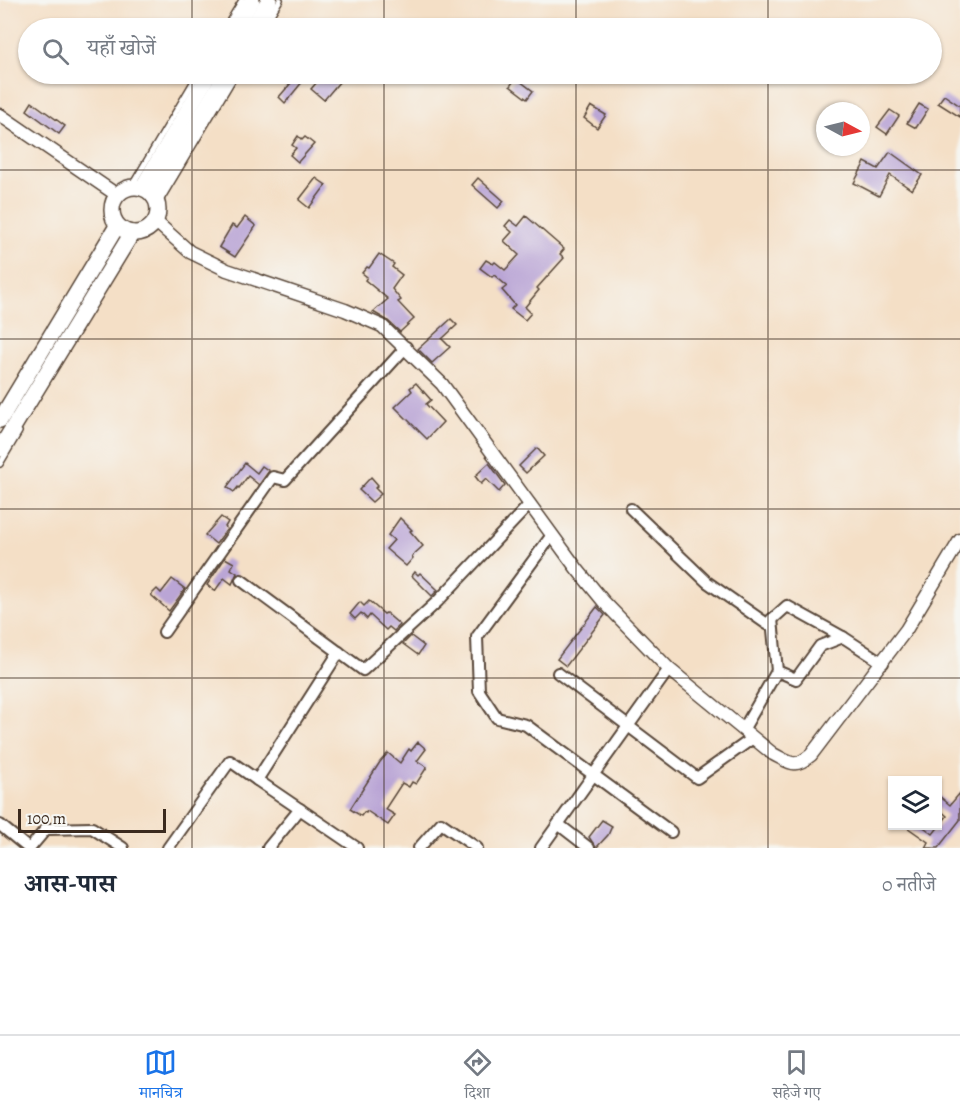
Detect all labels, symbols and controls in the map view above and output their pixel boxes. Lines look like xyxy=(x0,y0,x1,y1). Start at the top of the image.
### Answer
search box xyxy=(18,18,942,84)
text: यहाँ खोजें xyxy=(87,33,156,63)
icon: search xyxy=(39,35,72,68)
north arrow xyxy=(816,102,870,156)
map controls xyxy=(888,776,942,830)
button: layers xyxy=(888,776,942,830)
scale bar xyxy=(18,806,166,834)
text: 100 m xyxy=(27,808,66,830)
text: आस-पास xyxy=(24,866,116,901)
text: 0 नतीजे xyxy=(882,871,936,898)
tab: मानचित्र xyxy=(139,1046,183,1108)
tab: दिशा xyxy=(461,1046,494,1108)
tab: सहेजे गए xyxy=(772,1046,821,1108)

